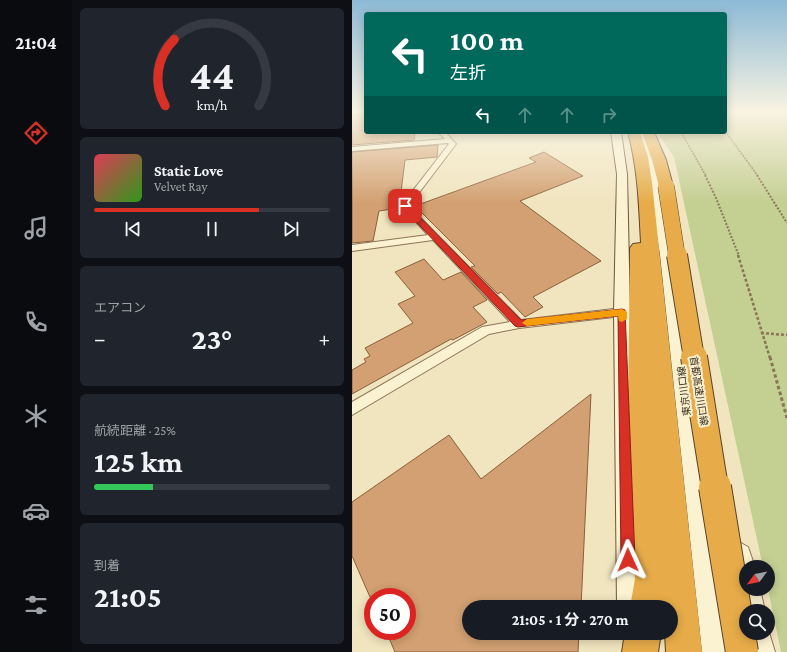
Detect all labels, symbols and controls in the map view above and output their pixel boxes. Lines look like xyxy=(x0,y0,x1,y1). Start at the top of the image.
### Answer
text: 100 m xyxy=(450,25,524,56)
icon: left xyxy=(384,28,436,80)
text: 21:04 xyxy=(15,33,57,53)
text: 44 xyxy=(190,52,234,98)
text: 左折 xyxy=(450,63,486,83)
text: km/h xyxy=(197,97,228,113)
icon: left xyxy=(472,104,494,126)
icon: ahead xyxy=(514,104,536,126)
icon: ahead xyxy=(556,104,578,126)
icon: right xyxy=(598,104,620,126)
icon: directions xyxy=(22,119,50,147)
text: Static Love xyxy=(154,163,223,179)
text: Velvet Ray xyxy=(154,179,207,194)
pin xyxy=(388,189,422,223)
icon: arrive xyxy=(394,195,416,217)
icon: music xyxy=(22,214,50,242)
icon: previous xyxy=(122,218,144,240)
icon: pause xyxy=(201,218,223,240)
icon: next xyxy=(280,218,302,240)
text: エアコン xyxy=(94,300,146,315)
icon: phone xyxy=(22,308,50,336)
text: 23° xyxy=(191,322,233,355)
text: − xyxy=(94,326,106,351)
text: + xyxy=(318,326,330,351)
street label: 首都高速川口線 xyxy=(688,356,710,426)
street label: 東京川口線 xyxy=(675,366,693,416)
icon: climate xyxy=(22,402,50,430)
text: 航続距離 · 25% xyxy=(94,423,176,438)
text: 125 km xyxy=(94,445,183,478)
icon: car xyxy=(22,497,50,525)
position arrow xyxy=(607,539,649,581)
text: 到着 xyxy=(94,558,120,573)
north arrow xyxy=(739,560,775,596)
map controls xyxy=(739,560,775,640)
text: 21:05 xyxy=(94,580,162,613)
speed limit sign: 50 xyxy=(364,588,416,640)
icon: filters xyxy=(22,591,50,619)
button: search xyxy=(739,604,775,640)
text: 21:05 · 1 分 · 270 m xyxy=(512,612,628,628)

